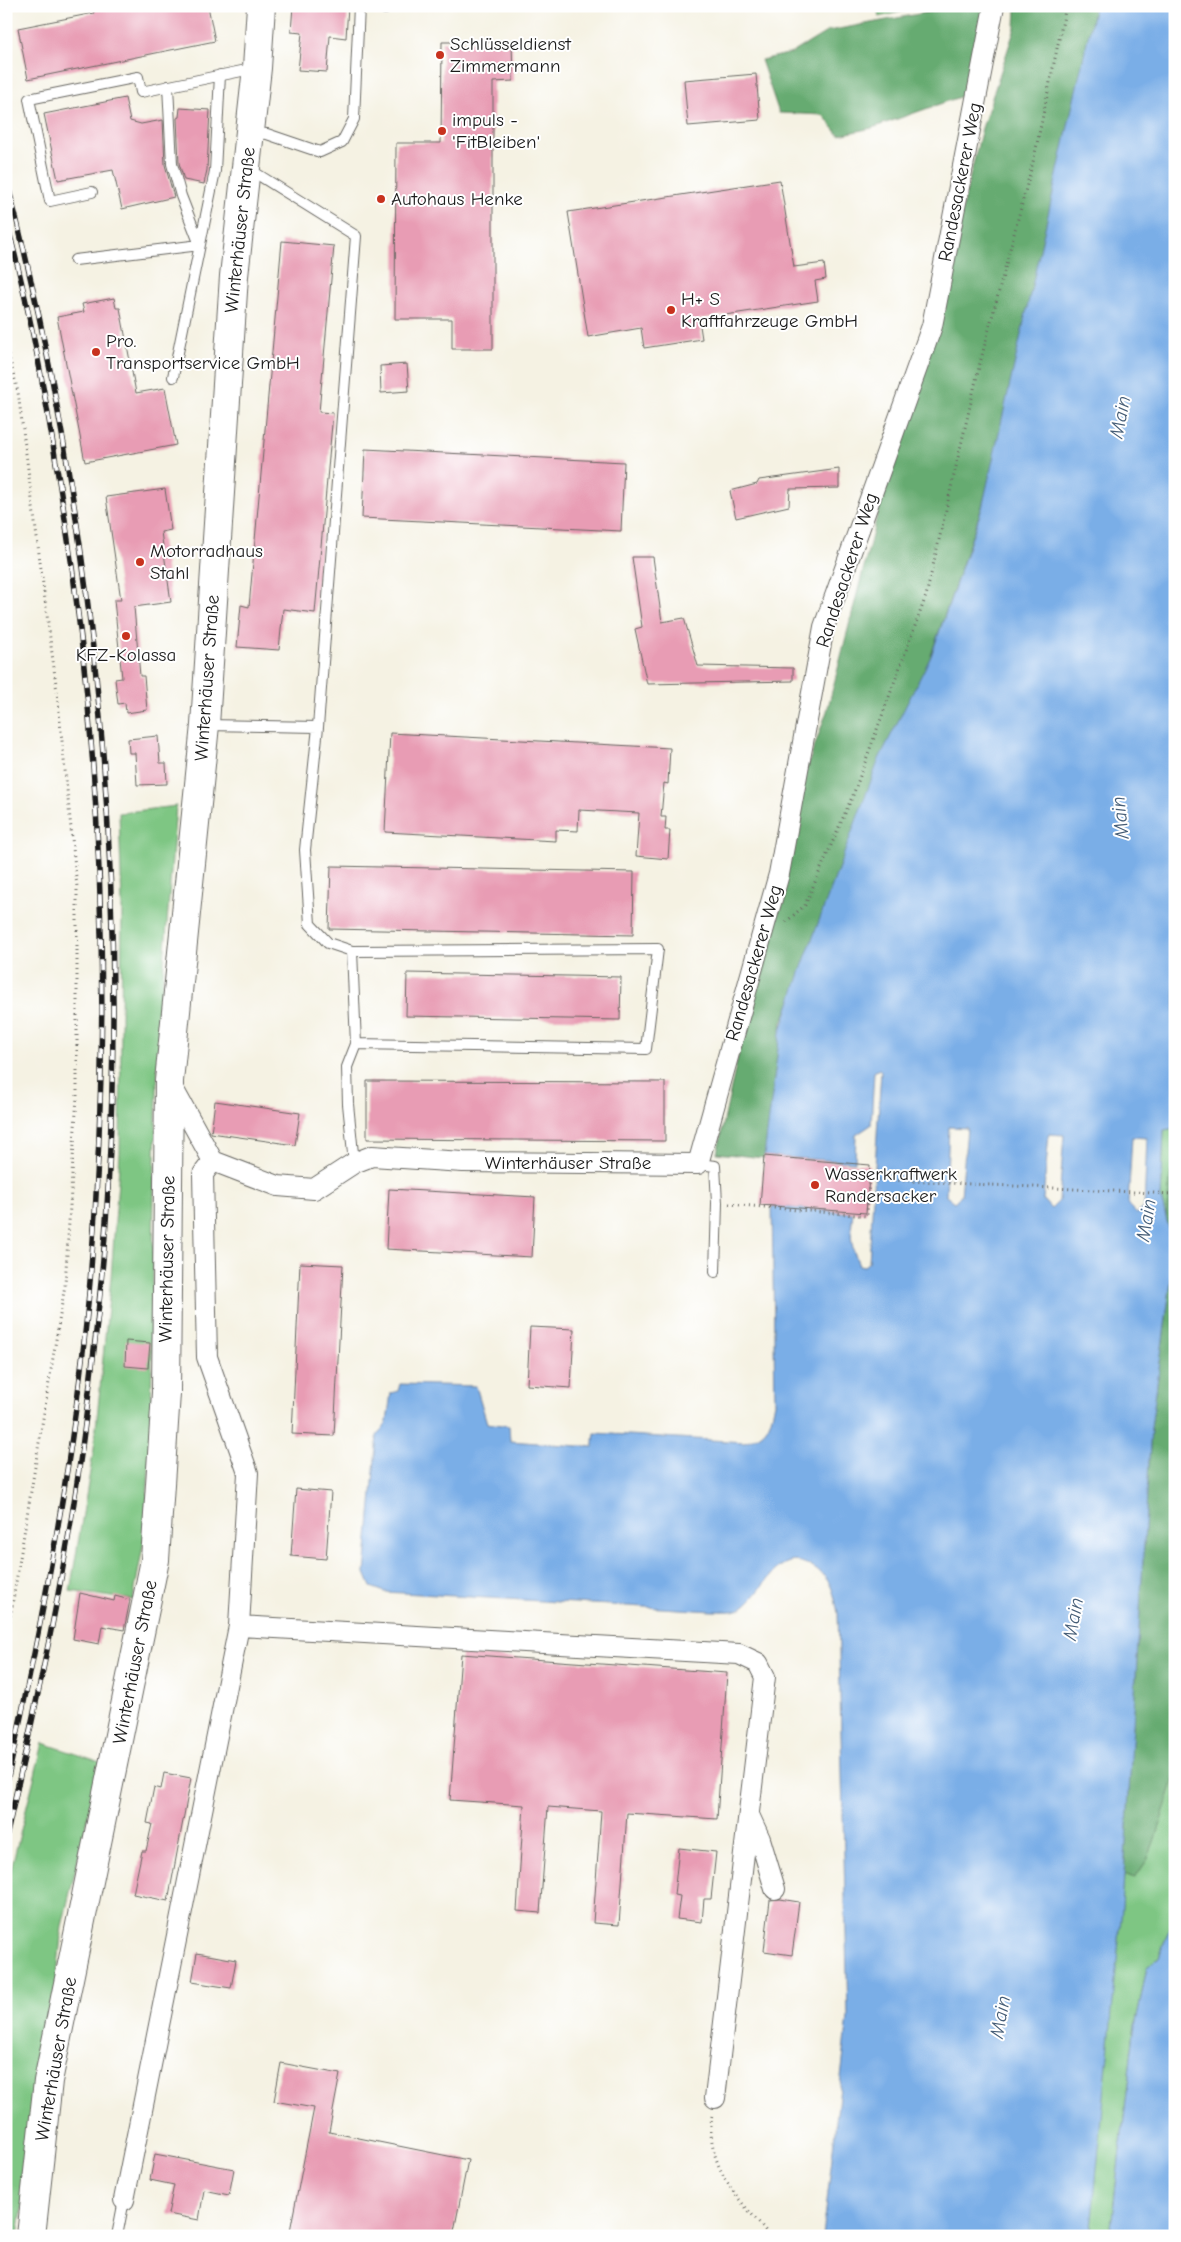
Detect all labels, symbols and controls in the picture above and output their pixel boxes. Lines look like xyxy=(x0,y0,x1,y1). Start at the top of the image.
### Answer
place label: Schlüsseldienst Zimmermann xyxy=(450,33,571,77)
marker: Schlüsseldienst Zimmermann xyxy=(434,49,446,61)
street label: Randesackerer Weg xyxy=(934,101,986,263)
place label: impuls - 'FitBleiben' xyxy=(452,109,540,153)
marker: impuls - 'FitBleiben' xyxy=(436,125,448,137)
street label: Winterhäuser Straße xyxy=(220,146,260,314)
place label: Autohaus Henke xyxy=(391,188,523,210)
marker: Autohaus Henke xyxy=(375,193,387,205)
place label: H+ S Kraftfahrzeuge GmbH xyxy=(681,288,858,332)
marker: H+ S Kraftfahrzeuge GmbH xyxy=(665,304,677,316)
place label: Pro. Transportservice GmbH xyxy=(106,330,300,374)
marker: Pro. Transportservice GmbH xyxy=(90,346,102,358)
water label: Main xyxy=(1104,394,1135,441)
street label: Randesackerer Weg xyxy=(812,490,882,650)
place label: Motorradhaus Stahl xyxy=(150,540,263,584)
marker: Motorradhaus Stahl xyxy=(134,556,146,568)
street label: Winterhäuser Straße xyxy=(190,594,224,762)
marker: KFZ-Kolassa xyxy=(120,630,132,642)
place label: KFZ-Kolassa xyxy=(76,644,176,666)
water label: Main xyxy=(1106,796,1134,841)
street label: Randesackerer Weg xyxy=(721,882,787,1044)
street label: Winterhäuser Straße xyxy=(485,1152,651,1174)
place label: Wasserkraftwerk Randersacker xyxy=(825,1163,958,1207)
street label: Winterhäuser Straße xyxy=(155,1176,179,1342)
marker: Wasserkraftwerk Randersacker xyxy=(809,1179,821,1191)
water label: Main xyxy=(1131,1197,1161,1244)
street label: Winterhäuser Straße xyxy=(108,1578,162,1746)
water label: Main xyxy=(1058,1596,1088,1643)
street label: Winterhäuser Straße xyxy=(31,1975,81,2143)
water label: Main xyxy=(985,1994,1015,2041)

